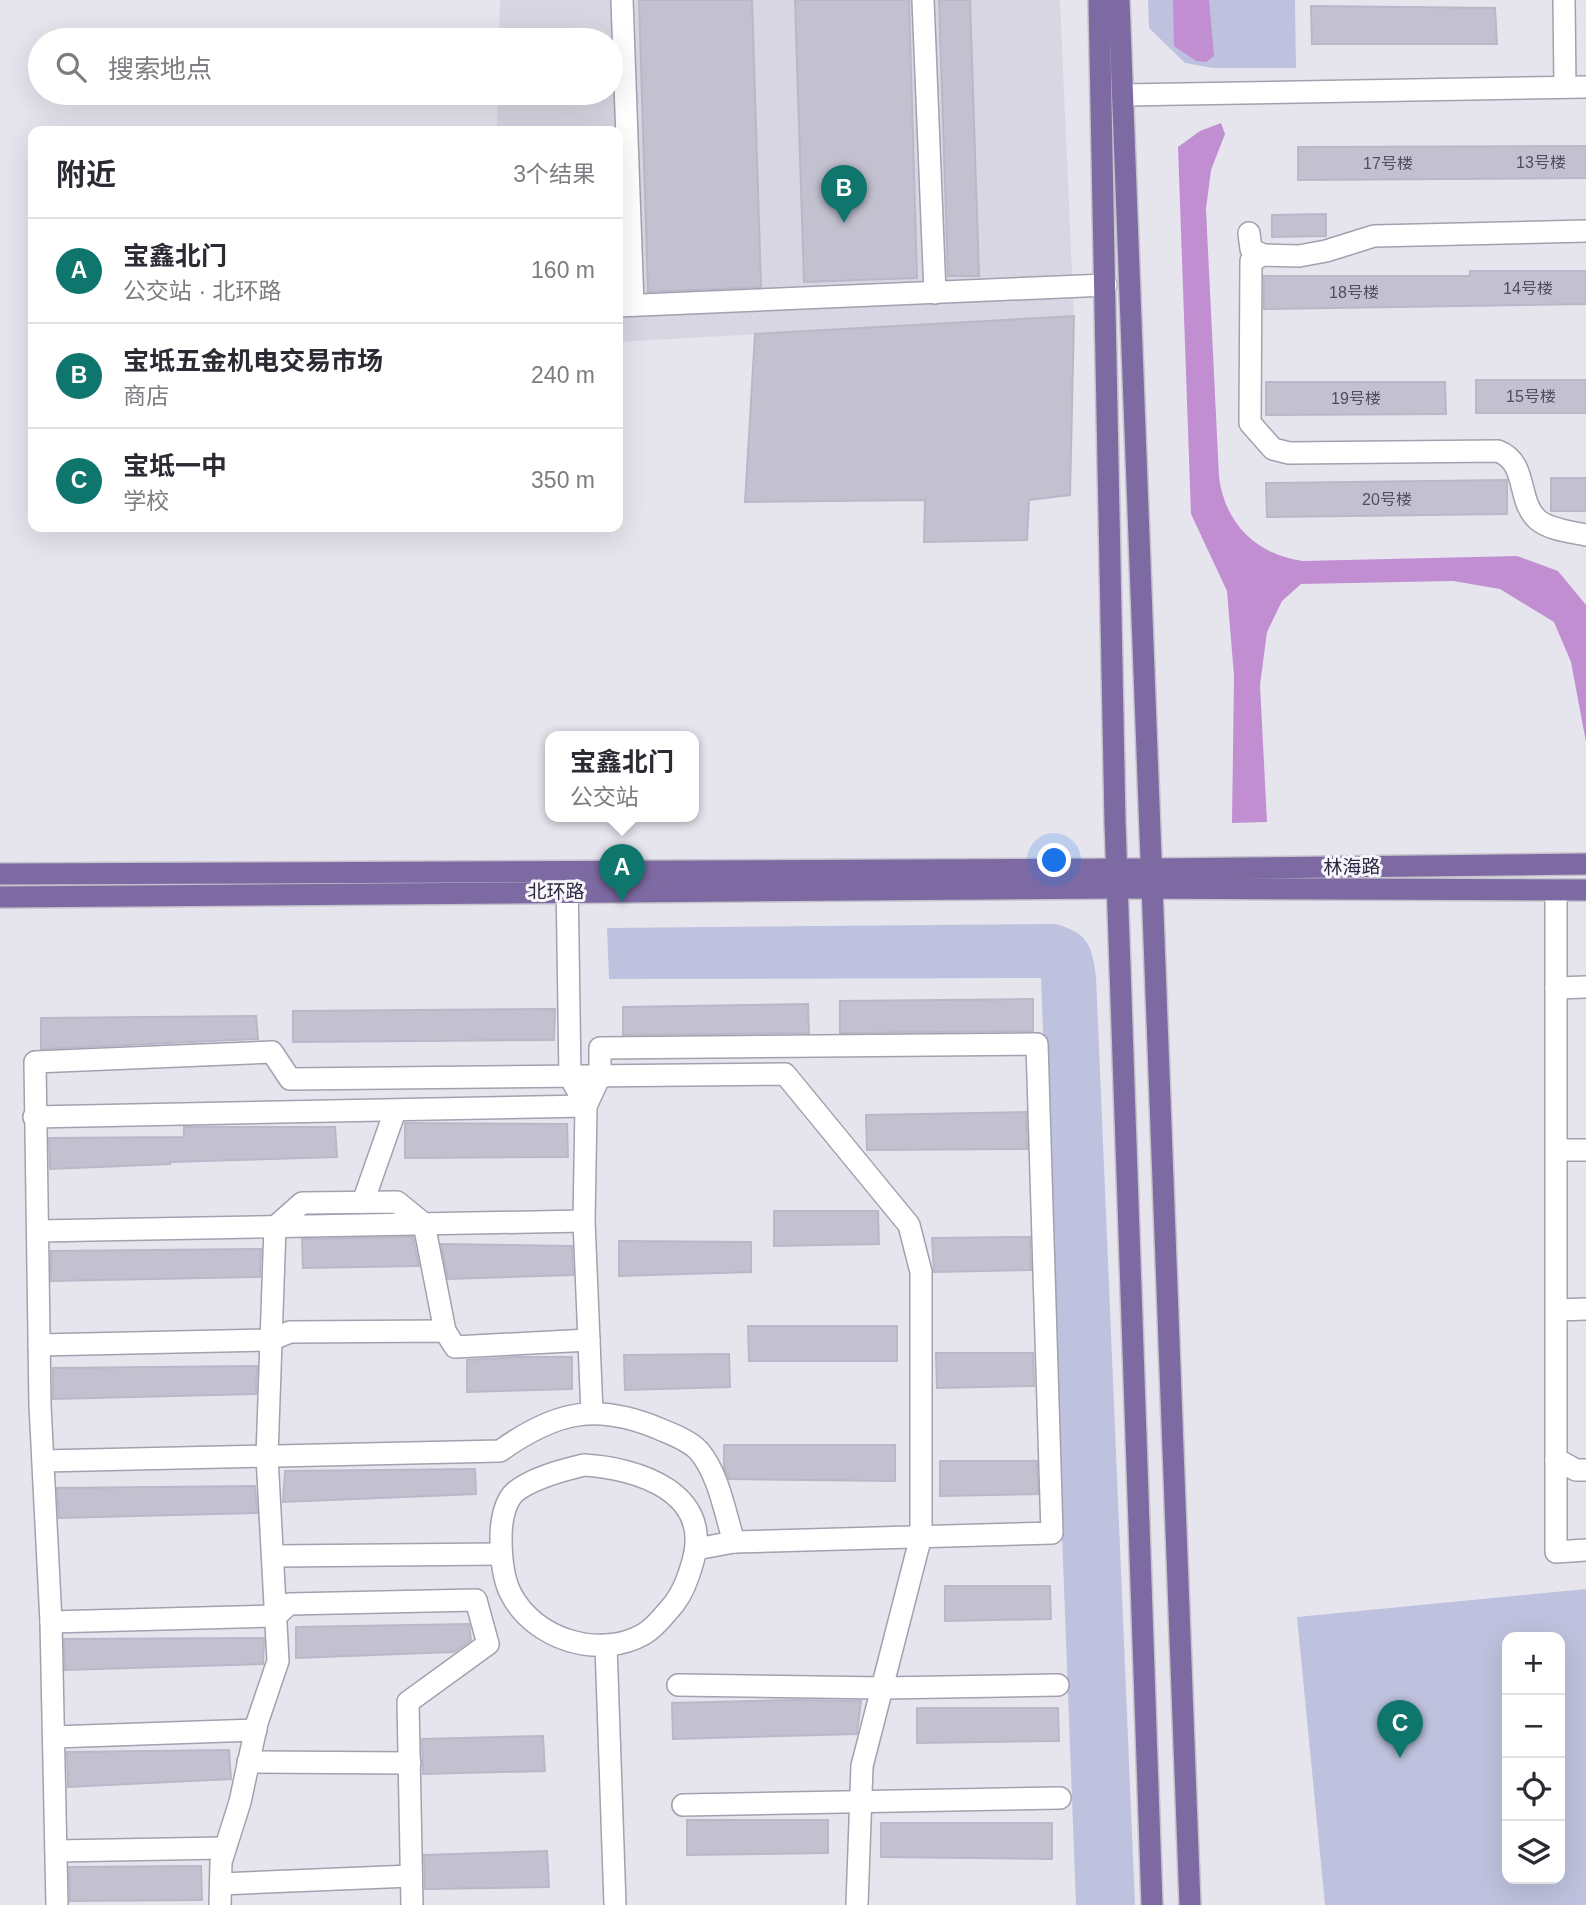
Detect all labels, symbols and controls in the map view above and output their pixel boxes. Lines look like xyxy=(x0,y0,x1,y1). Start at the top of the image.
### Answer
search box xyxy=(28,28,623,105)
icon: search xyxy=(52,48,90,86)
text: 搜索地点 xyxy=(108,54,212,84)
house number: 13号楼 xyxy=(1516,154,1566,171)
house number: 17号楼 xyxy=(1363,155,1413,172)
text: 附近 xyxy=(56,158,116,191)
text: 3个结果 xyxy=(513,161,595,187)
pin: B xyxy=(821,165,867,223)
text: 宝鑫北门 xyxy=(123,241,227,271)
text: A xyxy=(71,257,87,283)
text: 160 m xyxy=(531,257,595,283)
text: 公交站 · 北环路 xyxy=(123,278,281,304)
house number: 14号楼 xyxy=(1503,280,1553,297)
house number: 18号楼 xyxy=(1329,284,1379,301)
text: 宝坻五金机电交易市场 xyxy=(123,346,383,376)
text: B xyxy=(71,362,87,388)
text: 240 m xyxy=(531,362,595,388)
text: 商店 xyxy=(123,383,169,409)
house number: 15号楼 xyxy=(1506,388,1556,405)
house number: 19号楼 xyxy=(1331,390,1381,407)
text: 宝坻一中 xyxy=(123,451,227,481)
text: C xyxy=(71,467,87,493)
text: 350 m xyxy=(531,467,595,493)
text: 学校 xyxy=(123,488,169,514)
house number: 20号楼 xyxy=(1362,491,1412,508)
popup xyxy=(545,731,699,822)
text: 宝鑫北门 xyxy=(570,747,674,777)
text: 公交站 xyxy=(570,784,639,810)
your location xyxy=(1037,843,1071,877)
pin: A xyxy=(599,844,645,902)
street label: 林海路 xyxy=(1323,856,1381,878)
street label: 北环路 xyxy=(527,881,585,902)
map controls xyxy=(1502,1632,1565,1884)
button: + xyxy=(1502,1632,1565,1695)
button: − xyxy=(1502,1695,1565,1758)
pin: C xyxy=(1377,1700,1423,1758)
button: locate xyxy=(1502,1758,1565,1821)
button: layers xyxy=(1502,1821,1565,1884)

